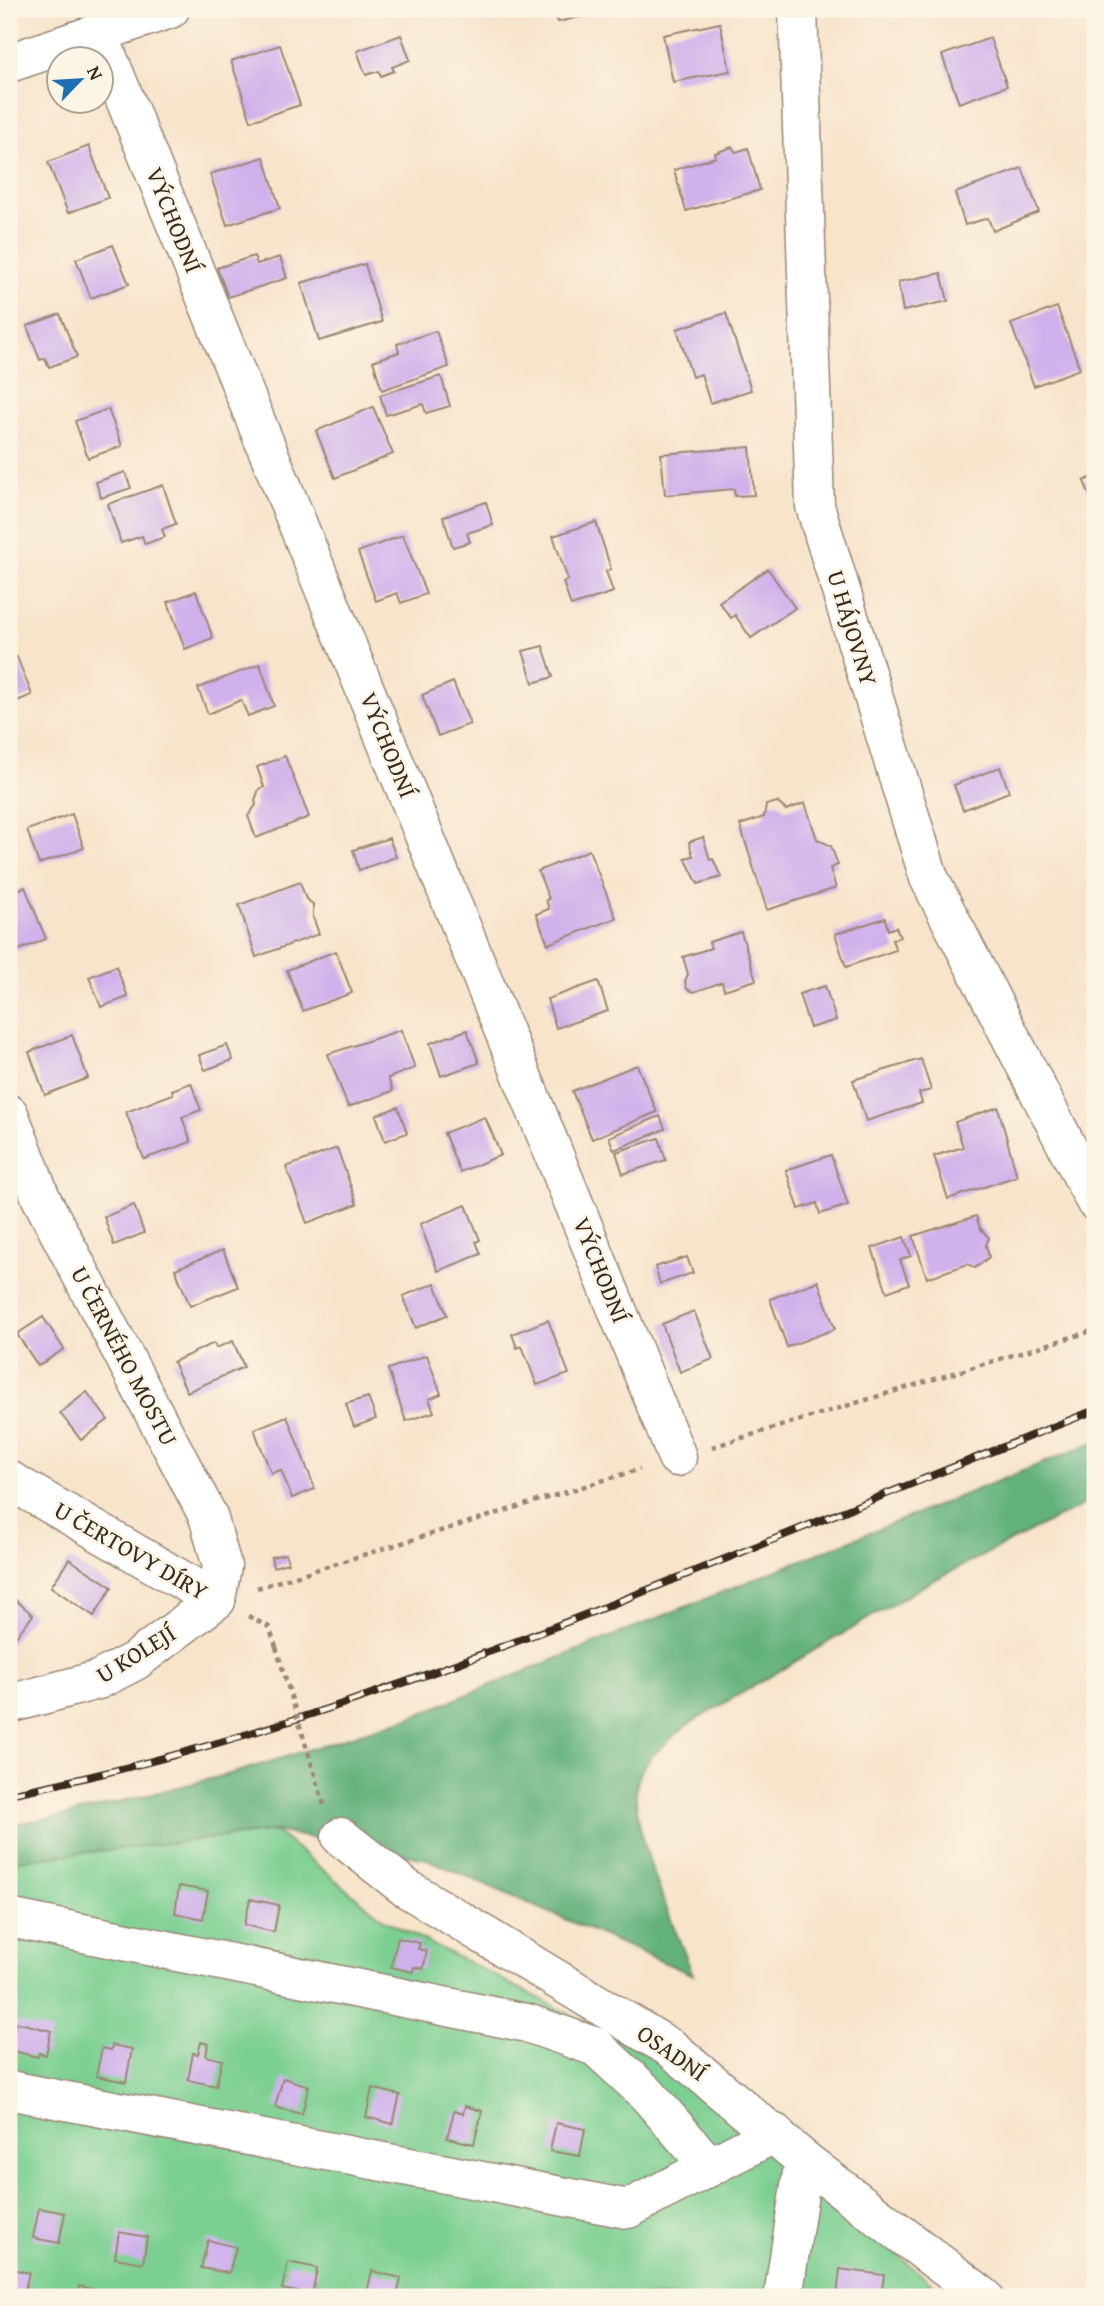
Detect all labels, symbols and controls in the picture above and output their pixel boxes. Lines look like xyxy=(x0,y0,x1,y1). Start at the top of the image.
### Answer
north arrow xyxy=(46,46,116,116)
text: N xyxy=(80,61,111,85)
street label: VÝCHODNÍ xyxy=(137,162,212,279)
street label: U HÁJOVNY xyxy=(818,566,887,690)
street label: VÝCHODNÍ xyxy=(351,687,426,804)
street label: VÝCHODNÍ xyxy=(564,1212,639,1329)
street label: U ČERNÉHO MOSTU xyxy=(62,1260,187,1452)
street label: U ČERTOVY DÍRY xyxy=(48,1492,215,1609)
street label: U KOLEJÍ xyxy=(89,1615,183,1692)
street label: OSADNÍ xyxy=(630,2016,715,2090)

